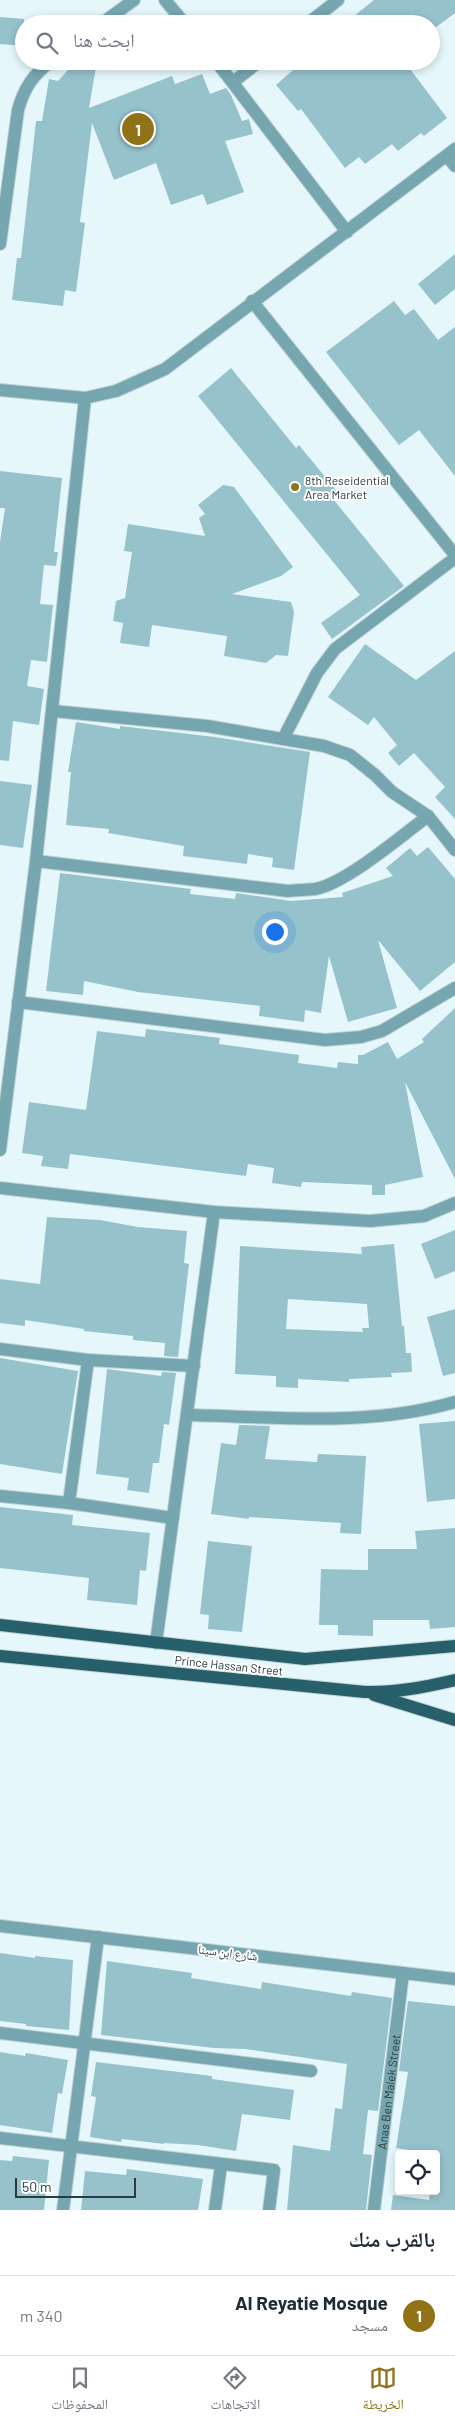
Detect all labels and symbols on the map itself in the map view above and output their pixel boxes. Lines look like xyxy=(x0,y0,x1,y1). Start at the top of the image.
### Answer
pin: 1 xyxy=(122,110,154,148)
place label: 8th Reseidential Area Market xyxy=(305,473,389,501)
marker: 8th Reseidential Area Market xyxy=(289,481,301,493)
your location xyxy=(262,919,288,945)
street label: Prince Hassan Street xyxy=(174,1652,284,1678)
street label: شارع ابن سينا xyxy=(197,1941,259,1965)
street label: Anas Ben Malek Street xyxy=(374,2033,402,2150)
scale bar xyxy=(15,2175,136,2198)

